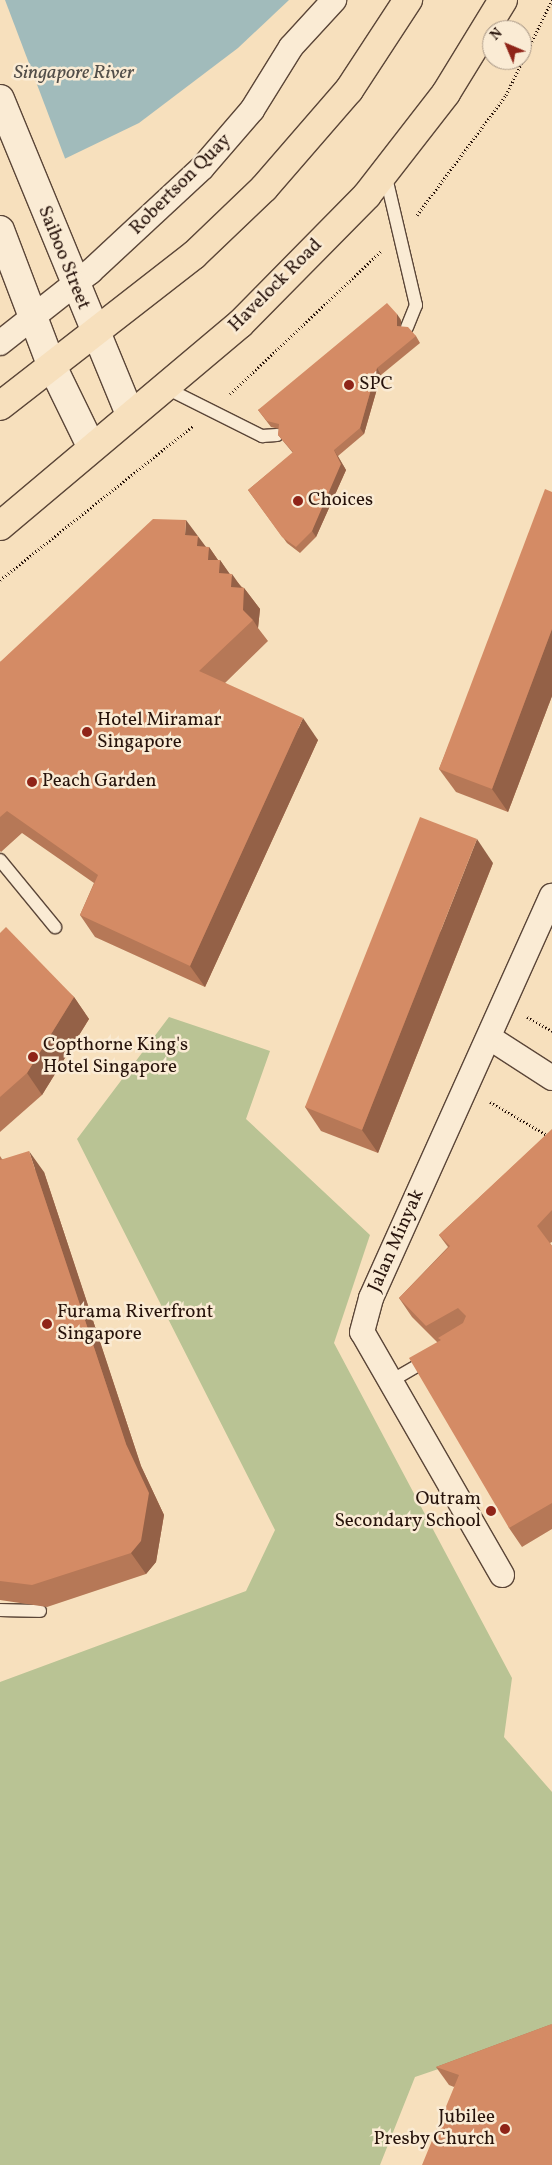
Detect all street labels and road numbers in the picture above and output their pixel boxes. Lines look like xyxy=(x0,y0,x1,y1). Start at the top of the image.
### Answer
street label: Robertson Quay xyxy=(126,130,236,240)
street label: Saiboo Street xyxy=(32,203,94,313)
street label: Havelock Road xyxy=(224,234,328,338)
street label: Jalan Minyak xyxy=(364,1186,430,1296)

